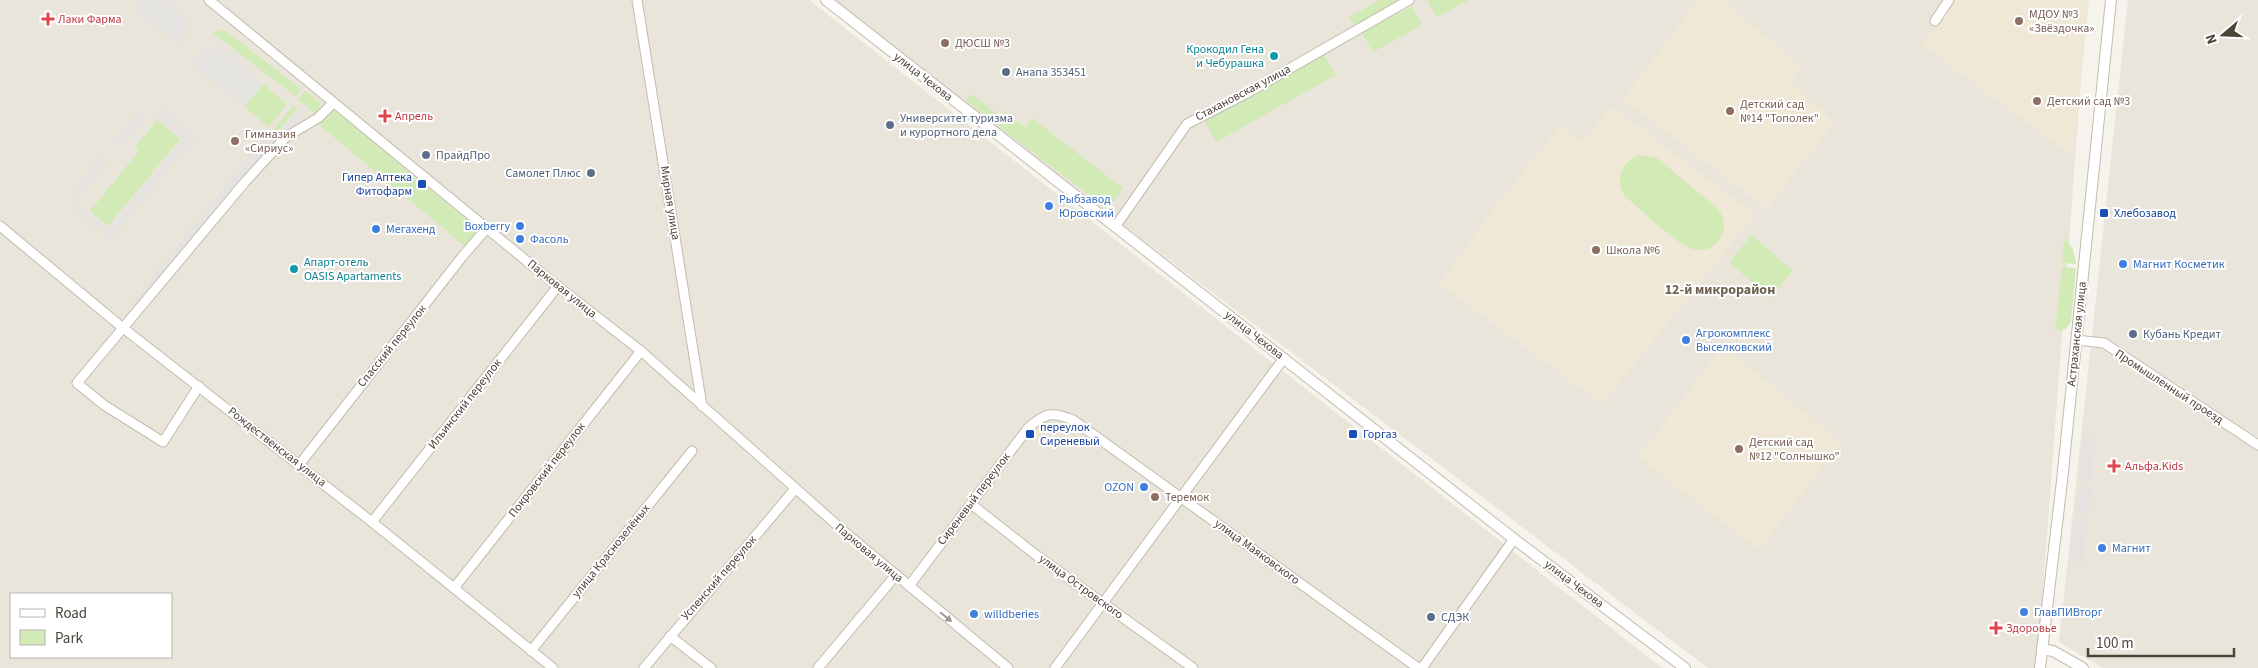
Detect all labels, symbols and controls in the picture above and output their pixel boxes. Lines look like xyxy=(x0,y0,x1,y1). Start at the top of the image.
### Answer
place label: МДОУ №3 «Звёздочка» xyxy=(2029,6,2094,37)
north arrow xyxy=(2198,10,2248,60)
place label: Лаки Фарма xyxy=(58,11,122,28)
marker: Лаки Фарма xyxy=(42,13,54,25)
marker: МДОУ №3 «Звёздочка» xyxy=(2013,15,2025,27)
text: N xyxy=(2201,31,2223,47)
place label: ДЮСШ №3 xyxy=(955,35,1010,52)
marker: ДЮСШ №3 xyxy=(939,37,951,49)
place label: Крокодил Гена и Чебурашка xyxy=(1186,41,1264,72)
street label: улица Чехова xyxy=(890,49,956,105)
marker: Крокодил Гена и Чебурашка xyxy=(1268,50,1280,62)
street label: Стахановская улица xyxy=(1192,61,1294,125)
place label: Анапа 353451 xyxy=(1016,64,1086,81)
marker: Анапа 353451 xyxy=(1000,66,1012,78)
place label: Детский сад №3 xyxy=(2047,93,2130,110)
marker: Детский сад №3 xyxy=(2031,95,2043,107)
place label: Детский сад №14 "Тополек" xyxy=(1740,96,1819,127)
marker: Детский сад №14 "Тополек" xyxy=(1724,105,1736,117)
place label: Апрель xyxy=(395,108,433,125)
marker: Апрель xyxy=(379,110,391,122)
place label: Университет туризма и курортного дела xyxy=(900,110,1013,141)
marker: Университет туризма и курортного дела xyxy=(884,119,896,131)
place label: Гимназия «Сириус» xyxy=(245,126,296,157)
marker: Гимназия «Сириус» xyxy=(229,135,241,147)
place label: ПрайдПро xyxy=(436,147,490,164)
marker: ПрайдПро xyxy=(420,149,432,161)
place label: Самолет Плюс xyxy=(505,165,582,182)
street label: Мирная улица xyxy=(656,165,684,241)
marker: Самолет Плюс xyxy=(585,167,597,179)
place label: Гипер Аптека Фитофарм xyxy=(342,169,412,200)
marker: Гипер Аптека Фитофарм xyxy=(416,178,428,190)
place label: Рыбзавод Юровский xyxy=(1059,191,1114,222)
marker: Рыбзавод Юровский xyxy=(1043,200,1055,212)
place label: Хлебозавод xyxy=(2114,205,2176,222)
marker: Хлебозавод xyxy=(2098,207,2110,219)
place label: Boxberry xyxy=(464,218,510,235)
marker: Boxberry xyxy=(514,220,526,232)
place label: Мегахенд xyxy=(386,221,436,238)
marker: Мегахенд xyxy=(370,223,382,235)
place label: Фасоль xyxy=(530,231,569,248)
marker: Фасоль xyxy=(514,233,526,245)
place label: Школа №6 xyxy=(1606,242,1660,259)
marker: Школа №6 xyxy=(1590,244,1602,256)
place label: Апарт-отель OASIS Apartaments xyxy=(304,254,401,285)
street label: Парковая улица xyxy=(524,256,600,322)
place label: Магнит Косметик xyxy=(2133,256,2225,273)
marker: Магнит Косметик xyxy=(2117,258,2129,270)
marker: Апарт-отель OASIS Apartaments xyxy=(288,263,300,275)
district label: 12-й микрорайон xyxy=(1665,280,1775,300)
street label: Астраханская улица xyxy=(2063,281,2091,387)
street label: Спасский переулок xyxy=(353,301,431,391)
street label: улица Чехова xyxy=(1221,307,1287,363)
place label: Агрокомплекс Выселковский xyxy=(1696,325,1772,356)
place label: Кубань Кредит xyxy=(2143,326,2222,343)
marker: Кубань Кредит xyxy=(2127,328,2139,340)
marker: Агрокомплекс Выселковский xyxy=(1680,334,1692,346)
street label: Промышленный проезд xyxy=(2111,345,2227,429)
street label: Ильинский переулок xyxy=(424,355,506,453)
street label: Рождественская улица xyxy=(224,403,330,491)
street label: Покровский переулок xyxy=(504,419,590,521)
place label: переулок Сиреневый xyxy=(1040,419,1100,450)
place label: Горгаз xyxy=(1363,426,1397,443)
marker: переулок Сиреневый xyxy=(1024,428,1036,440)
marker: Горгаз xyxy=(1347,428,1359,440)
place label: Детский сад №12 "Солнышко" xyxy=(1749,434,1840,465)
marker: Детский сад №12 "Солнышко" xyxy=(1733,443,1745,455)
street label: Сиреневый переулок xyxy=(934,449,1014,549)
place label: Альфа.Kids xyxy=(2125,458,2183,475)
marker: Альфа.Kids xyxy=(2107,459,2121,473)
place label: OZON xyxy=(1104,479,1134,496)
marker: OZON xyxy=(1138,481,1150,493)
place label: Теремок xyxy=(1165,489,1209,506)
marker: Теремок xyxy=(1149,491,1161,503)
street label: улица Краснозелёных xyxy=(568,500,654,601)
street label: улица Маяковского xyxy=(1211,515,1303,589)
street label: Парковая улица xyxy=(831,519,907,587)
street label: Успенский переулок xyxy=(677,532,761,624)
place label: Магнит xyxy=(2112,540,2151,557)
marker: Магнит xyxy=(2096,542,2108,554)
street label: улица Островского xyxy=(1035,551,1127,623)
street label: улица Чехова xyxy=(1541,556,1607,612)
legend xyxy=(10,593,172,658)
text: Road xyxy=(55,603,87,624)
place label: ГлавПИВторг xyxy=(2034,604,2103,621)
place label: willdberies xyxy=(984,606,1039,623)
marker: ГлавПИВторг xyxy=(2018,606,2030,618)
marker: willdberies xyxy=(968,608,980,620)
place label: СДЭК xyxy=(1441,609,1469,626)
one-way arrow xyxy=(940,611,953,622)
marker: СДЭК xyxy=(1425,611,1437,623)
place label: Здоровье xyxy=(2006,620,2057,637)
marker: Здоровье xyxy=(1990,622,2002,634)
scale bar xyxy=(2088,626,2234,658)
text: Park xyxy=(55,628,84,649)
text: 100 m xyxy=(2096,633,2134,654)

